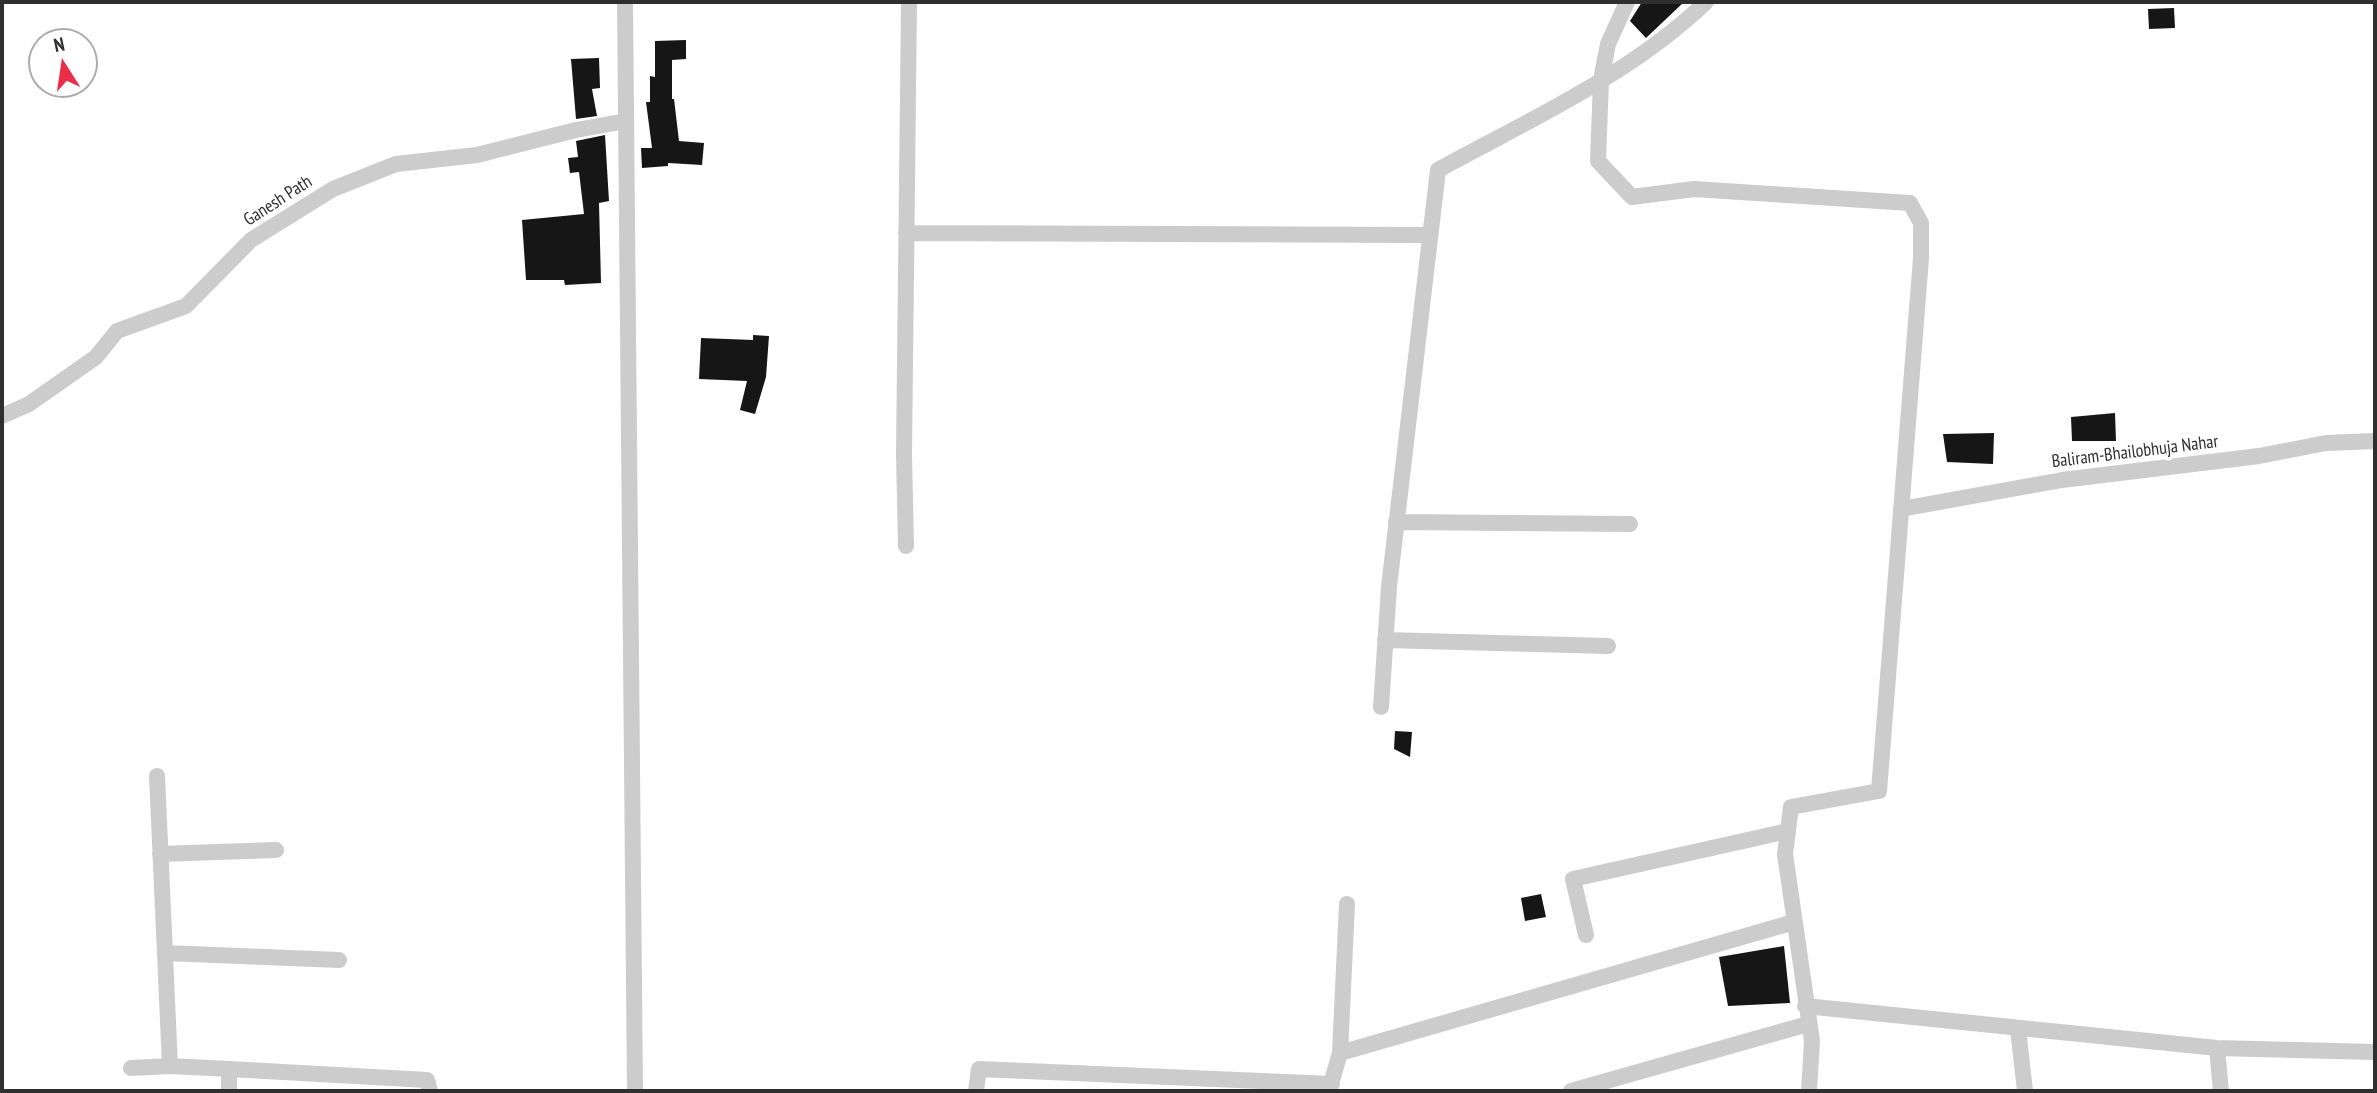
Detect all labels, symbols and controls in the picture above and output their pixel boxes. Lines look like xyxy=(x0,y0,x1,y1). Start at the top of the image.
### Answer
north arrow xyxy=(28,28,98,98)
text: N xyxy=(52,32,67,57)
street label: Ganesh Path xyxy=(240,171,316,231)
street label: Baliram-Bhailobhuja Nahar xyxy=(2050,431,2220,473)

